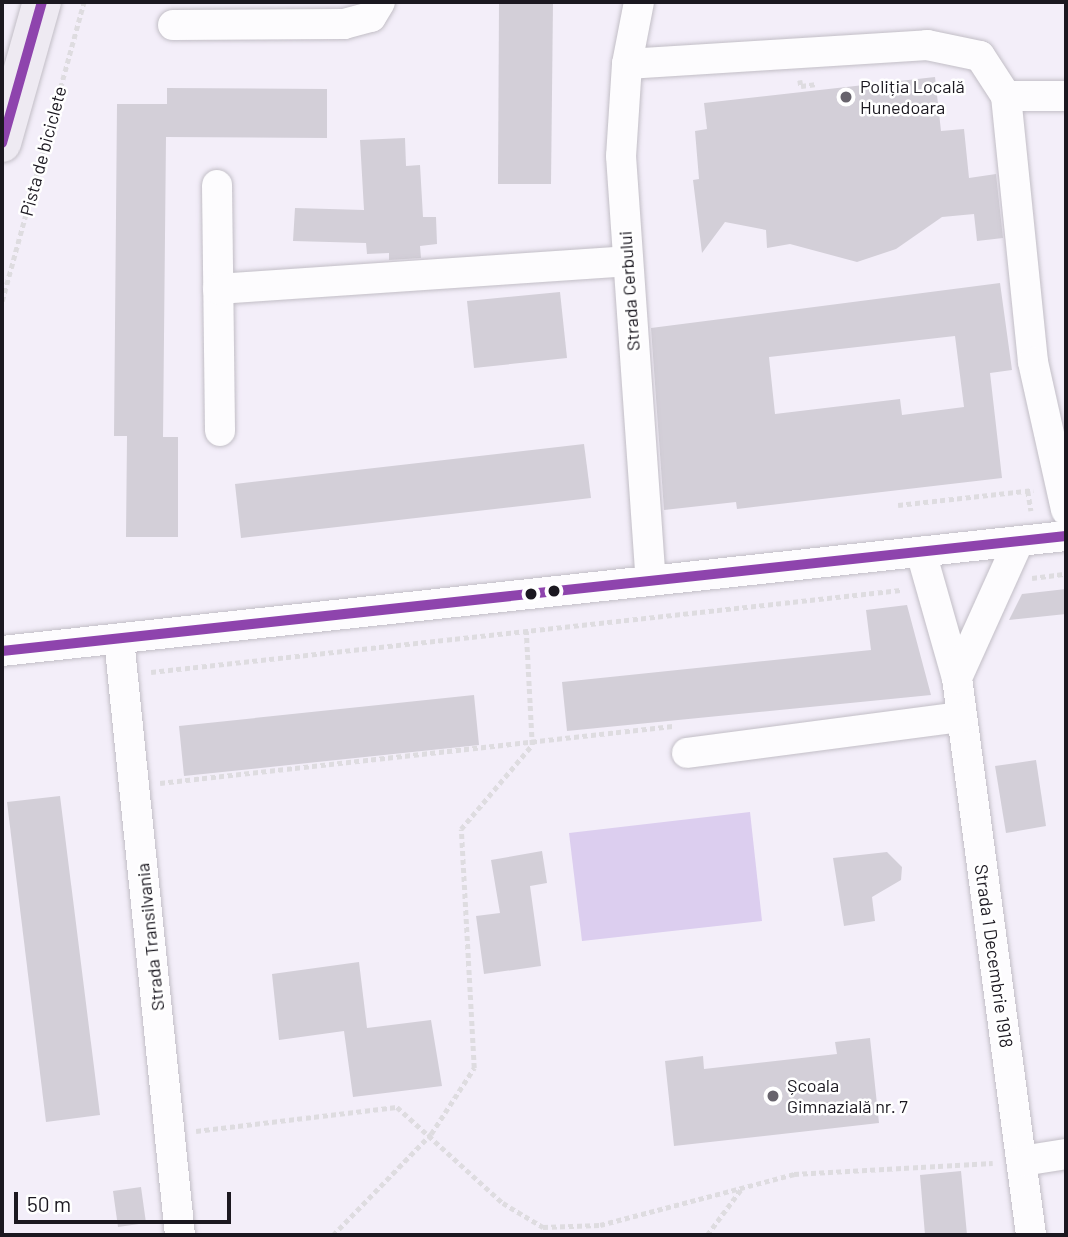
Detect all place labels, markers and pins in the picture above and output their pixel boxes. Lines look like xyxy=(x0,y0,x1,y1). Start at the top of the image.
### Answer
place label: Poliția Locală Hunedoara xyxy=(860,76,965,119)
marker: Poliția Locală Hunedoara xyxy=(838,89,854,105)
unlabelled marker xyxy=(547,584,561,598)
unlabelled marker xyxy=(524,587,538,601)
place label: Școala Gimnazială nr. 7 xyxy=(787,1075,908,1118)
marker: Școala Gimnazială nr. 7 xyxy=(765,1088,781,1104)

